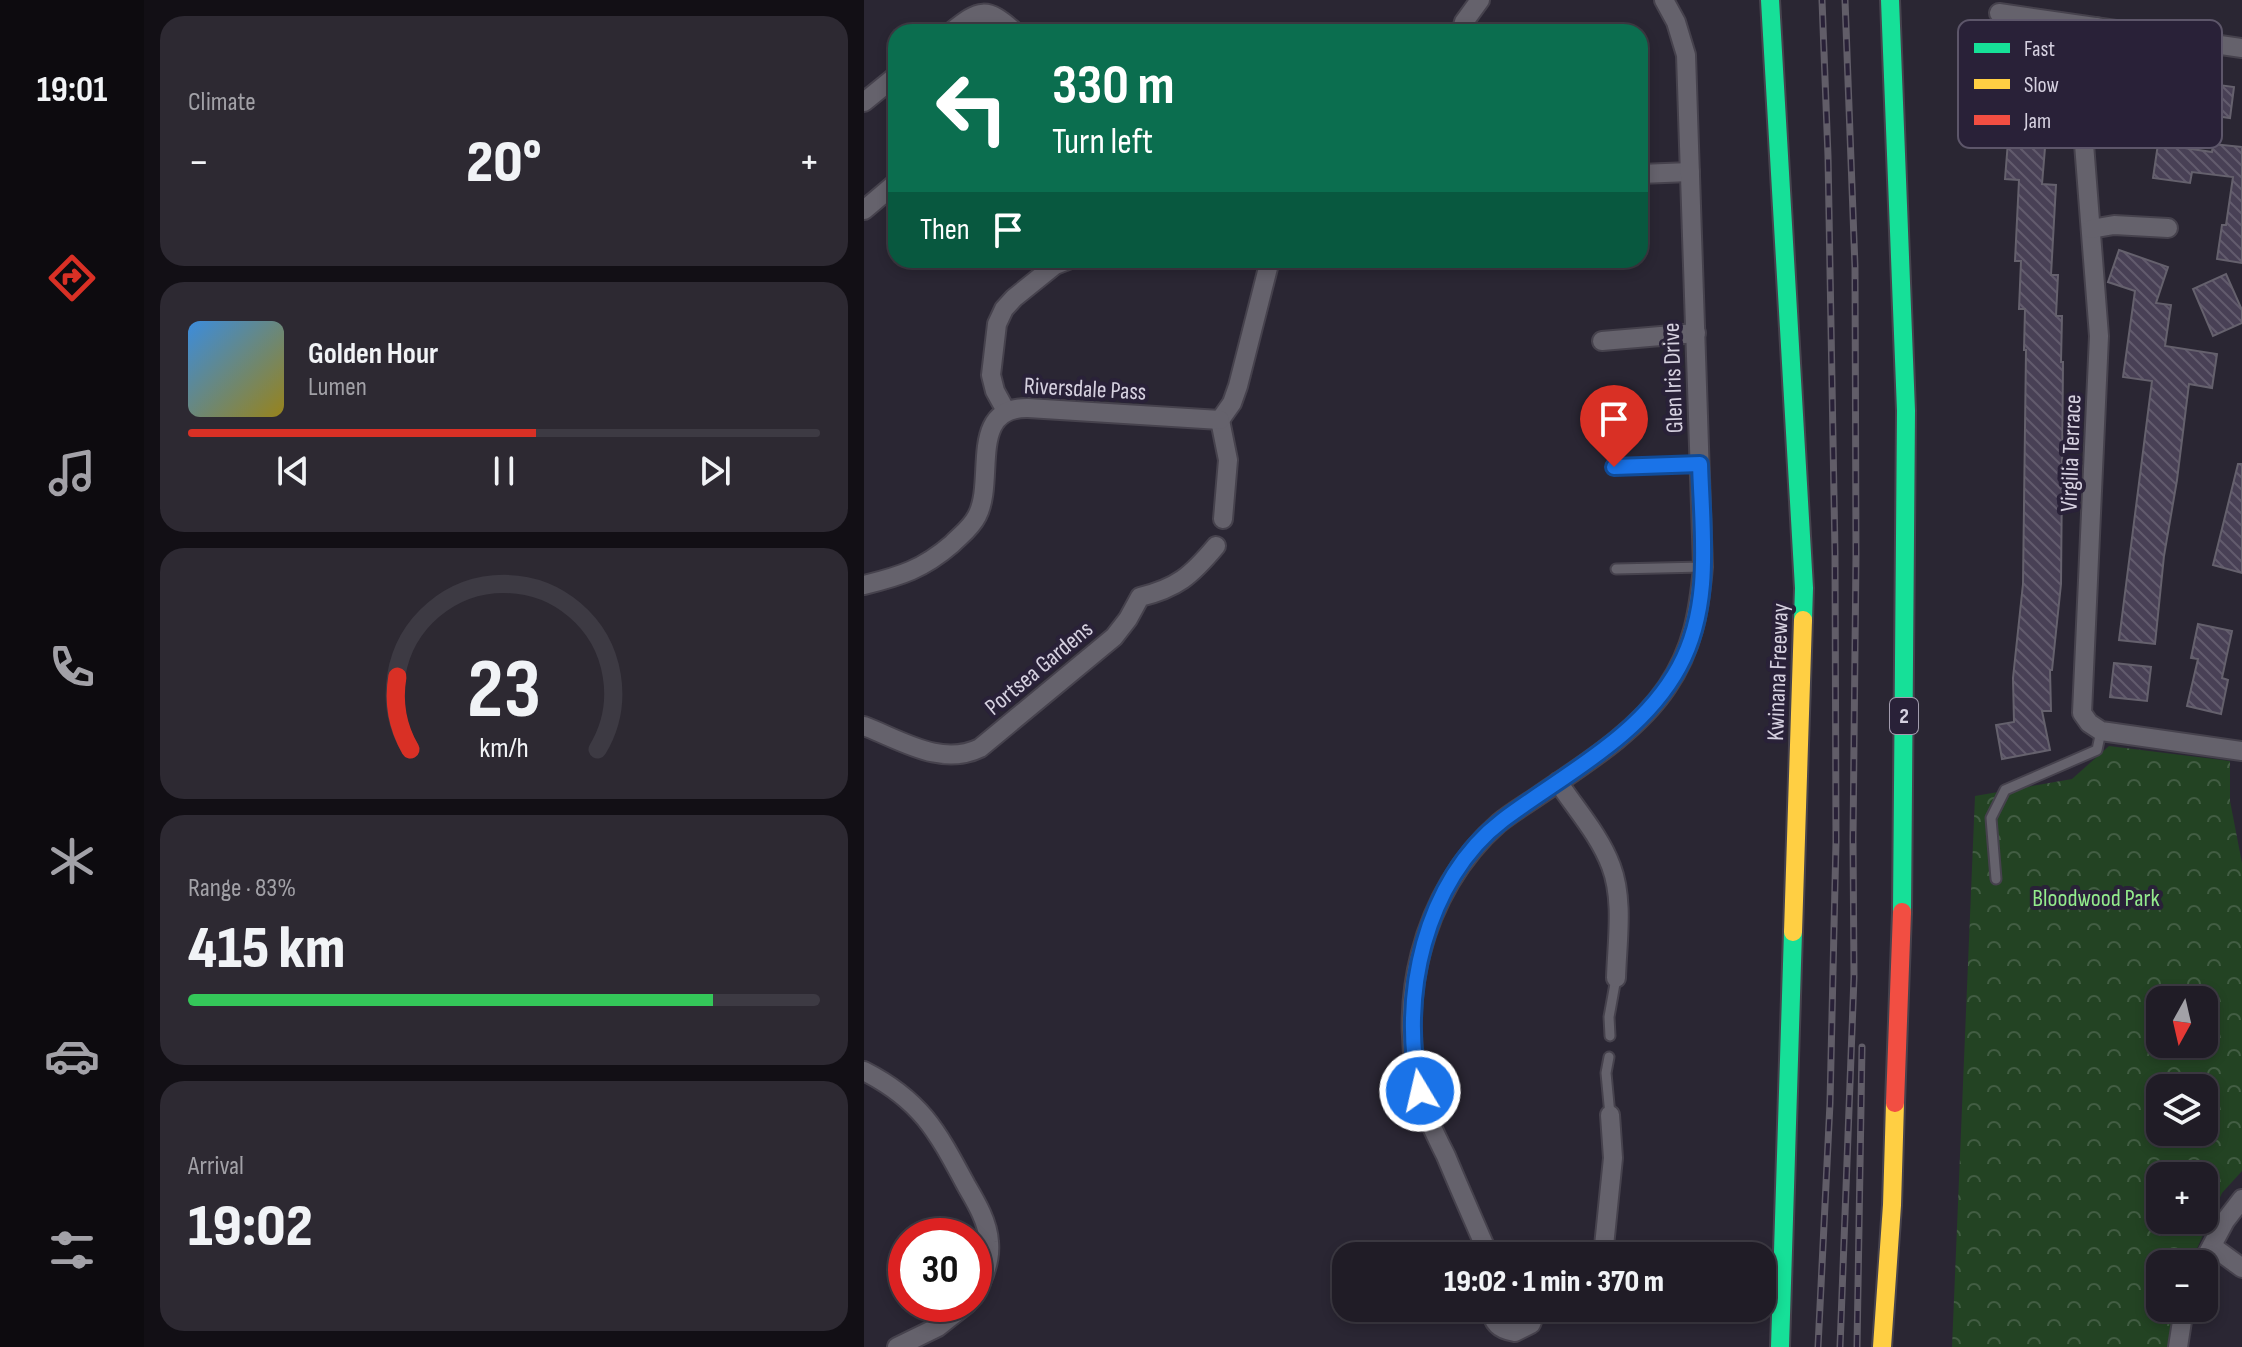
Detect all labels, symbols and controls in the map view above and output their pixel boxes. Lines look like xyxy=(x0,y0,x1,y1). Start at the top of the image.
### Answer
legend xyxy=(1958,20,2222,148)
text: Fast xyxy=(2024,36,2055,63)
text: 330 m xyxy=(1052,53,1175,120)
icon: left xyxy=(920,56,1024,160)
text: 19:01 xyxy=(37,69,107,112)
text: Slow xyxy=(2024,72,2059,99)
text: Climate xyxy=(188,87,256,118)
text: Jam xyxy=(2023,108,2051,135)
text: Turn left xyxy=(1052,121,1153,164)
text: 20° xyxy=(466,127,542,199)
text: − xyxy=(188,136,210,189)
text: + xyxy=(798,136,820,189)
icon: arrive xyxy=(986,208,1030,252)
text: Then xyxy=(920,212,970,248)
icon: directions xyxy=(44,250,100,306)
street label: Glen Iris Drive xyxy=(1657,322,1689,434)
text: Golden Hour xyxy=(308,336,438,372)
street label: Riversdale Pass xyxy=(1023,371,1147,407)
text: Lumen xyxy=(308,372,367,403)
pin xyxy=(1580,385,1648,467)
street label: Virgilia Terrace xyxy=(2054,394,2088,512)
icon: arrive xyxy=(1592,397,1636,441)
icon: music xyxy=(44,445,100,501)
icon: previous xyxy=(271,449,315,493)
icon: pause xyxy=(482,449,526,493)
icon: next xyxy=(693,449,737,493)
street label: Kwinana Freeway xyxy=(1761,603,1795,741)
street label: Portsea Gardens xyxy=(979,615,1099,721)
icon: phone xyxy=(44,639,100,695)
text: 23 xyxy=(467,640,541,740)
road number: 2 xyxy=(1890,698,1918,734)
text: km/h xyxy=(479,731,529,766)
icon: climate xyxy=(44,833,100,889)
text: Range · 83% xyxy=(188,873,296,904)
park label: Bloodwood Park xyxy=(2032,884,2160,913)
text: 415 km xyxy=(188,913,345,985)
north arrow xyxy=(2146,986,2218,1058)
map controls xyxy=(2146,986,2218,1322)
icon: car xyxy=(44,1028,100,1084)
position arrow xyxy=(1378,1049,1462,1133)
button: layers xyxy=(2146,1074,2218,1146)
text: Arrival xyxy=(188,1151,244,1182)
button: + xyxy=(2146,1162,2218,1234)
text: 19:02 xyxy=(188,1191,313,1263)
speed limit sign: 30 xyxy=(888,1218,992,1322)
icon: filters xyxy=(44,1222,100,1278)
button: − xyxy=(2146,1250,2218,1322)
text: 19:02 · 1 min · 370 m xyxy=(1444,1264,1664,1300)

